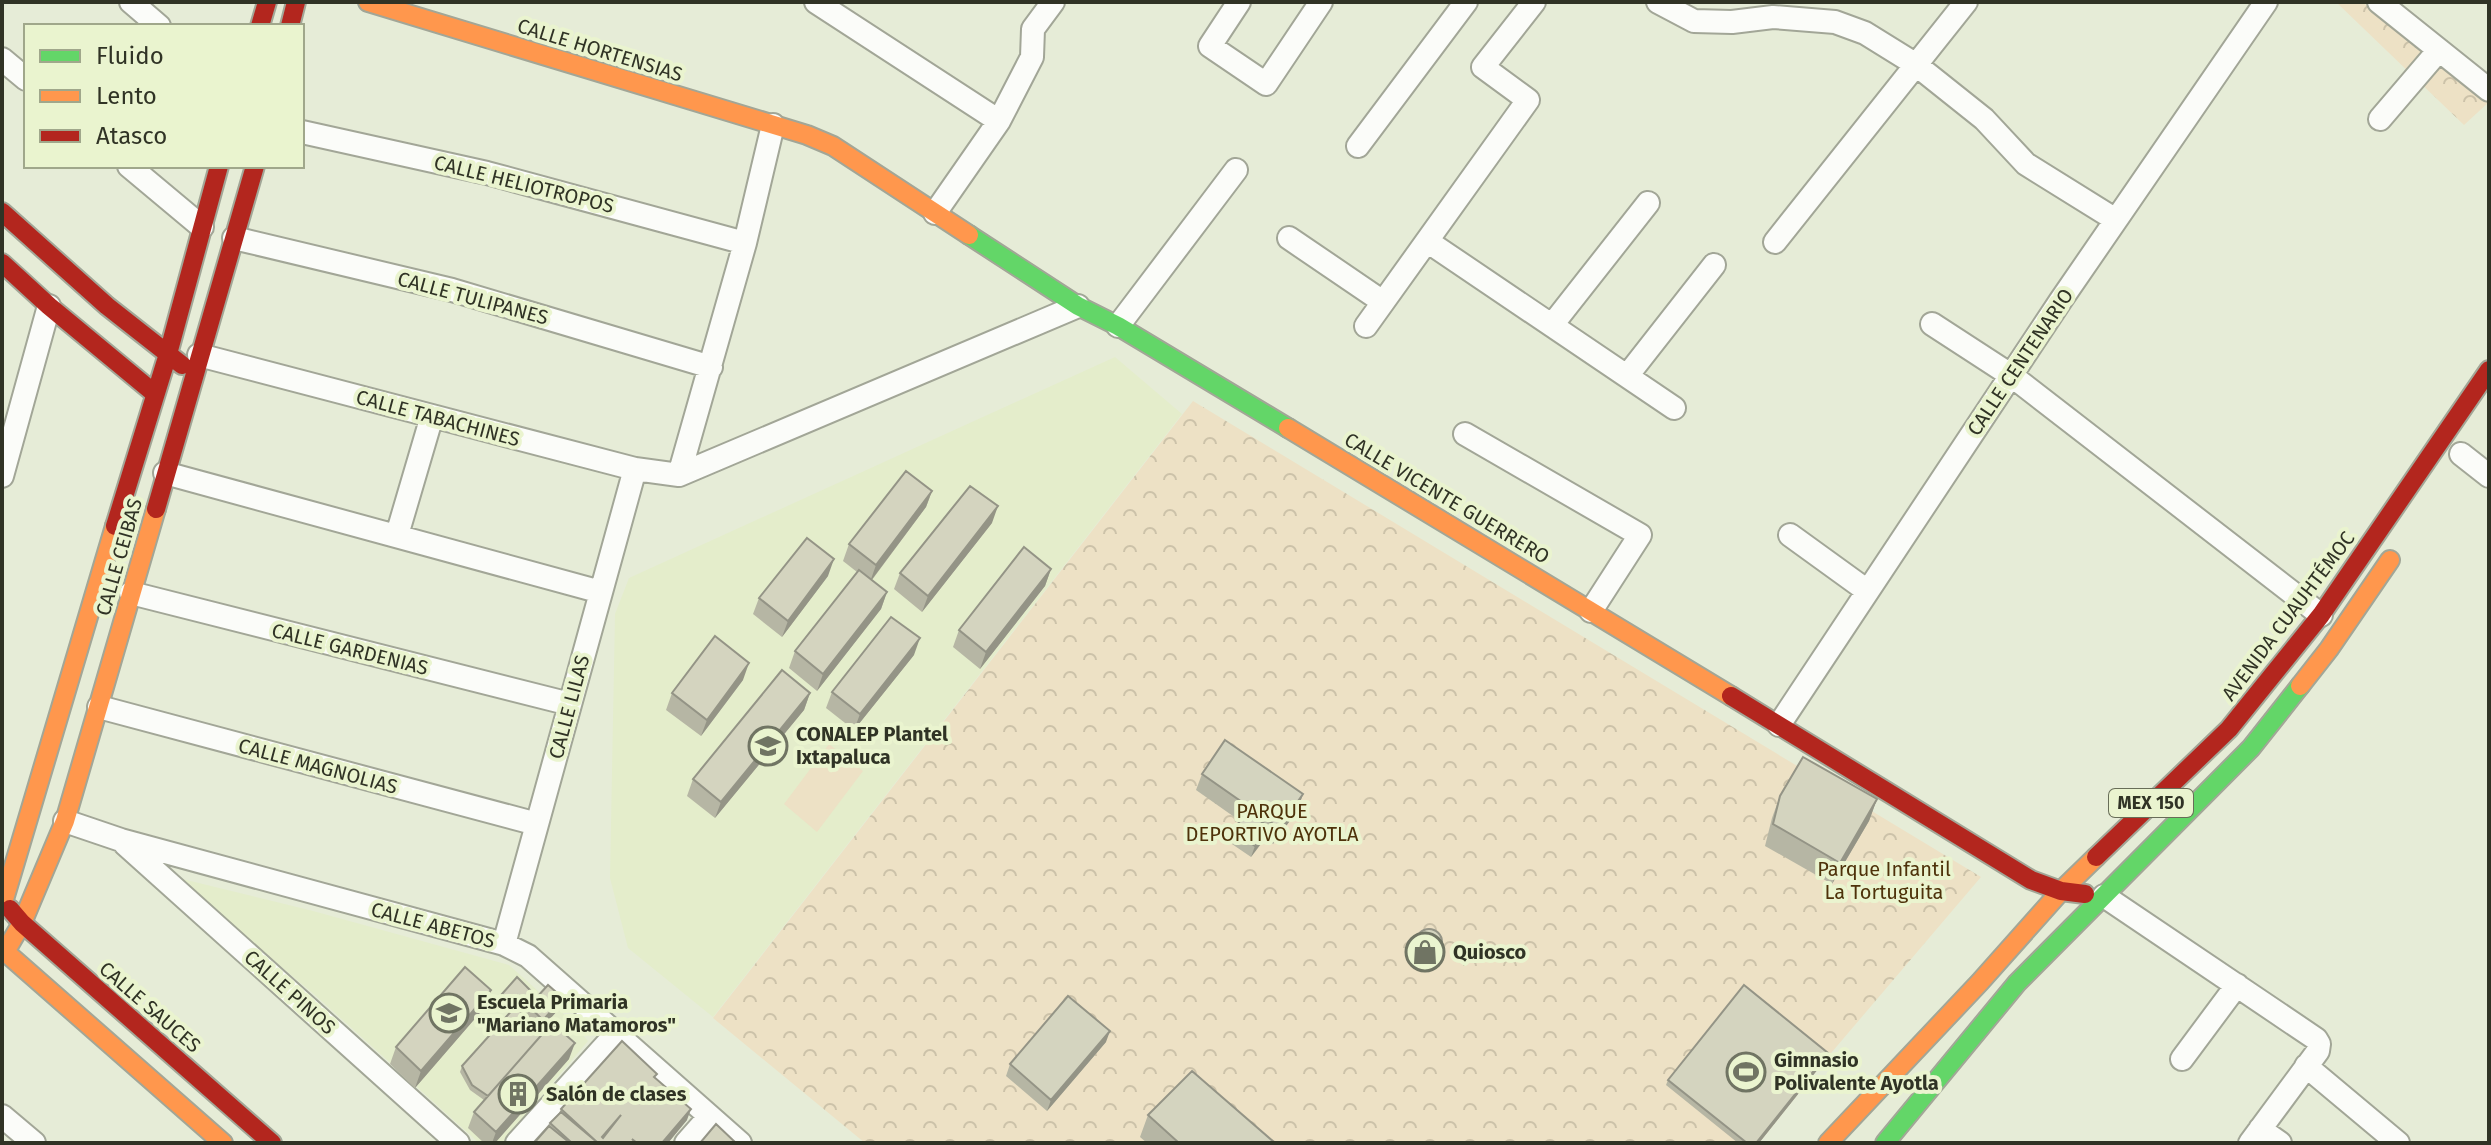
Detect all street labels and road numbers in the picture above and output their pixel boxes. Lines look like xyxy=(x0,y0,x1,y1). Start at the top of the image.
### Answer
street label: CALLE HORTENSIAS xyxy=(514,13,686,87)
street label: CALLE HELIOTROPOS xyxy=(432,150,616,218)
street label: CALLE TULIPANES xyxy=(395,266,551,330)
street label: CALLE CENTENARIO xyxy=(1962,284,2078,440)
street label: CALLE TABACHINES xyxy=(354,385,523,451)
street label: CALLE VICENTE GUERRERO xyxy=(1340,427,1554,569)
street label: CALLE CEIBAS xyxy=(91,496,147,618)
street label: AVENIDA CUAUHTÉMOC xyxy=(2217,527,2359,705)
street label: CALLE GARDENIAS xyxy=(269,618,431,680)
street label: CALLE LILAS xyxy=(544,652,594,762)
street label: CALLE MAGNOLIAS xyxy=(236,733,400,799)
road number: MEX 150 xyxy=(2109,789,2193,817)
street label: CALLE ABETOS xyxy=(368,897,498,953)
street label: CALLE PINOS xyxy=(239,945,341,1039)
street label: CALLE SAUCES xyxy=(94,956,206,1058)

